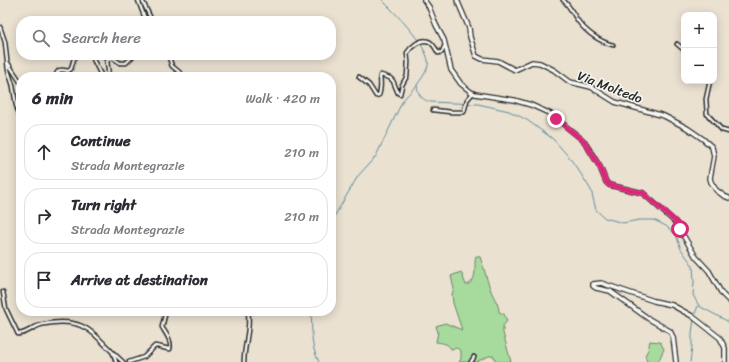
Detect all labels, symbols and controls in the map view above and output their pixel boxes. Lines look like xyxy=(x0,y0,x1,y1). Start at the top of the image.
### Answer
map controls xyxy=(681,12,717,84)
button: + xyxy=(681,12,717,48)
search box xyxy=(16,16,336,60)
text: Search here xyxy=(62,25,141,51)
icon: search xyxy=(30,27,52,49)
button: − xyxy=(681,48,717,84)
street label: Via Moltedo xyxy=(574,64,646,110)
text: 6 min xyxy=(32,83,73,113)
text: Walk · 420 m xyxy=(245,87,320,110)
route end xyxy=(547,110,565,128)
text: Continue xyxy=(71,128,131,154)
icon: ahead xyxy=(33,141,55,163)
text: 210 m xyxy=(284,141,319,164)
text: Strada Montegrazie xyxy=(71,154,185,177)
text: Turn right xyxy=(71,192,136,218)
icon: right xyxy=(33,205,55,227)
text: 210 m xyxy=(284,205,319,228)
text: Strada Montegrazie xyxy=(71,218,185,241)
route start xyxy=(671,220,689,238)
text: Arrive at destination xyxy=(71,267,208,293)
icon: arrive xyxy=(33,269,55,291)

